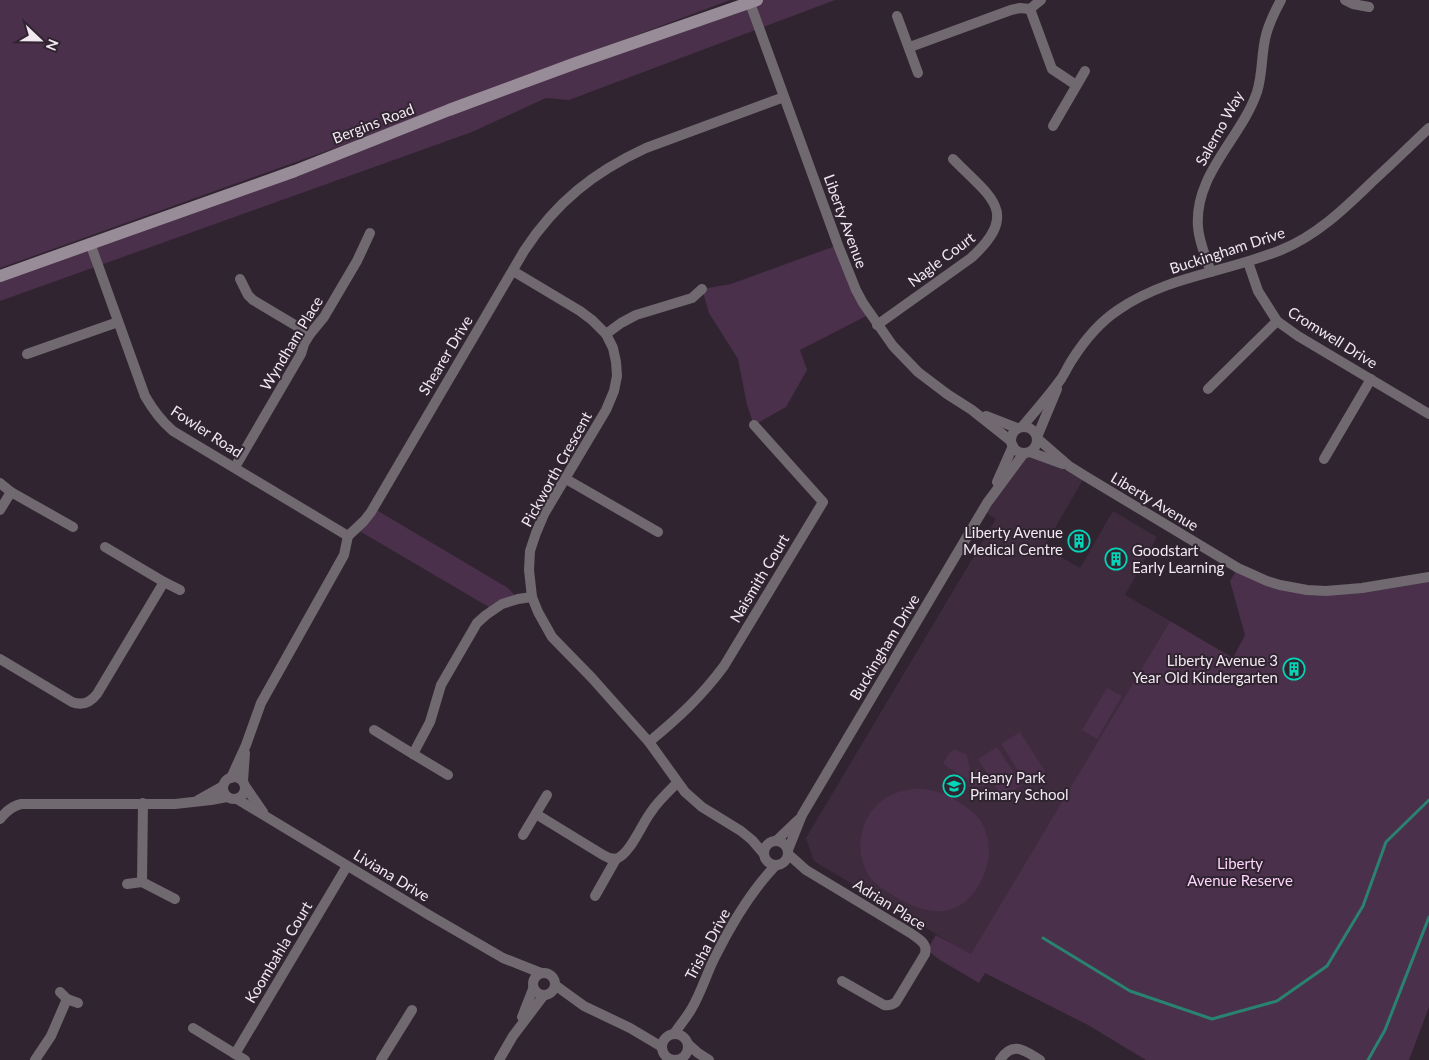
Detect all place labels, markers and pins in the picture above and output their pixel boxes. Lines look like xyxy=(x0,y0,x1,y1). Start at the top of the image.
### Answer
place label: Liberty Avenue Medical Centre xyxy=(963,523,1063,558)
building icon: Liberty Avenue Medical Centre xyxy=(1067,529,1091,553)
place label: Goodstart Early Learning xyxy=(1132,541,1225,576)
building icon: Goodstart Early Learning xyxy=(1104,547,1128,571)
place label: Liberty Avenue 3 Year Old Kindergarten xyxy=(1132,651,1278,686)
building icon: Liberty Avenue 3 Year Old Kindergarten xyxy=(1282,657,1306,681)
place label: Heany Park Primary School xyxy=(970,768,1069,803)
school or university icon: Heany Park Primary School xyxy=(942,774,966,798)

